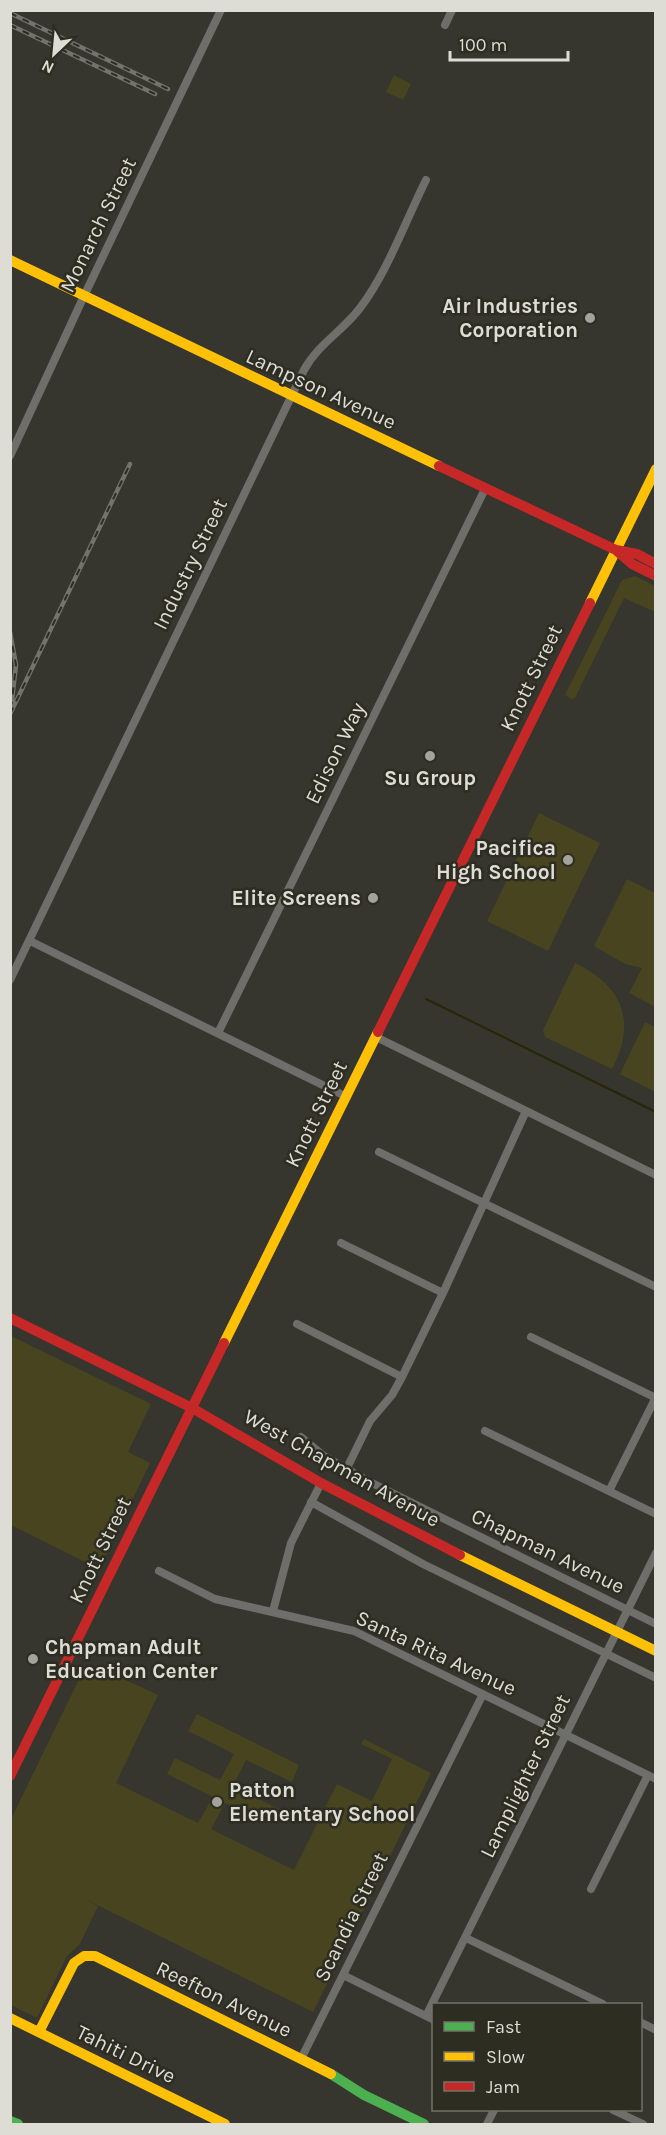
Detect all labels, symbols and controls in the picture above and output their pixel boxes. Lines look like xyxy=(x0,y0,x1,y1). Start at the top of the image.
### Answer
north arrow xyxy=(24,24,84,84)
scale bar xyxy=(450,24,568,62)
text: 100 m xyxy=(459,34,507,56)
text: N xyxy=(38,56,57,78)
street label: Monarch Street xyxy=(55,153,141,296)
place label: Air Industries Corporation xyxy=(442,294,578,342)
marker: Air Industries Corporation xyxy=(583,311,597,325)
street label: Lampson Avenue xyxy=(242,344,400,434)
street label: Industry Street xyxy=(148,495,232,633)
street label: Knott Street xyxy=(495,621,567,735)
street label: Edison Way xyxy=(300,698,370,808)
marker: Su Group xyxy=(423,749,437,763)
place label: Su Group xyxy=(384,766,476,790)
place label: Pacifica High School xyxy=(436,836,556,884)
marker: Pacifica High School xyxy=(561,853,575,867)
place label: Elite Screens xyxy=(232,886,361,910)
marker: Elite Screens xyxy=(366,891,380,905)
street label: Knott Street xyxy=(280,1057,352,1171)
street label: West Chapman Avenue xyxy=(240,1404,444,1532)
street label: Knott Street xyxy=(64,1493,136,1607)
street label: Chapman Avenue xyxy=(468,1504,628,1598)
street label: Santa Rita Avenue xyxy=(352,1605,520,1701)
place label: Chapman Adult Education Center xyxy=(45,1635,218,1683)
marker: Chapman Adult Education Center xyxy=(26,1652,40,1666)
street label: Lamplighter Street xyxy=(475,1690,575,1862)
place label: Patton Elementary School xyxy=(229,1778,415,1826)
marker: Patton Elementary School xyxy=(210,1795,224,1809)
street label: Scandia Street xyxy=(309,1848,393,1985)
street label: Reefton Avenue xyxy=(152,1956,296,2042)
legend xyxy=(432,2003,642,2111)
text: Fast xyxy=(486,2016,521,2038)
street label: Tahiti Drive xyxy=(72,2020,180,2088)
text: Slow xyxy=(486,2046,525,2068)
text: Jam xyxy=(486,2076,520,2098)

